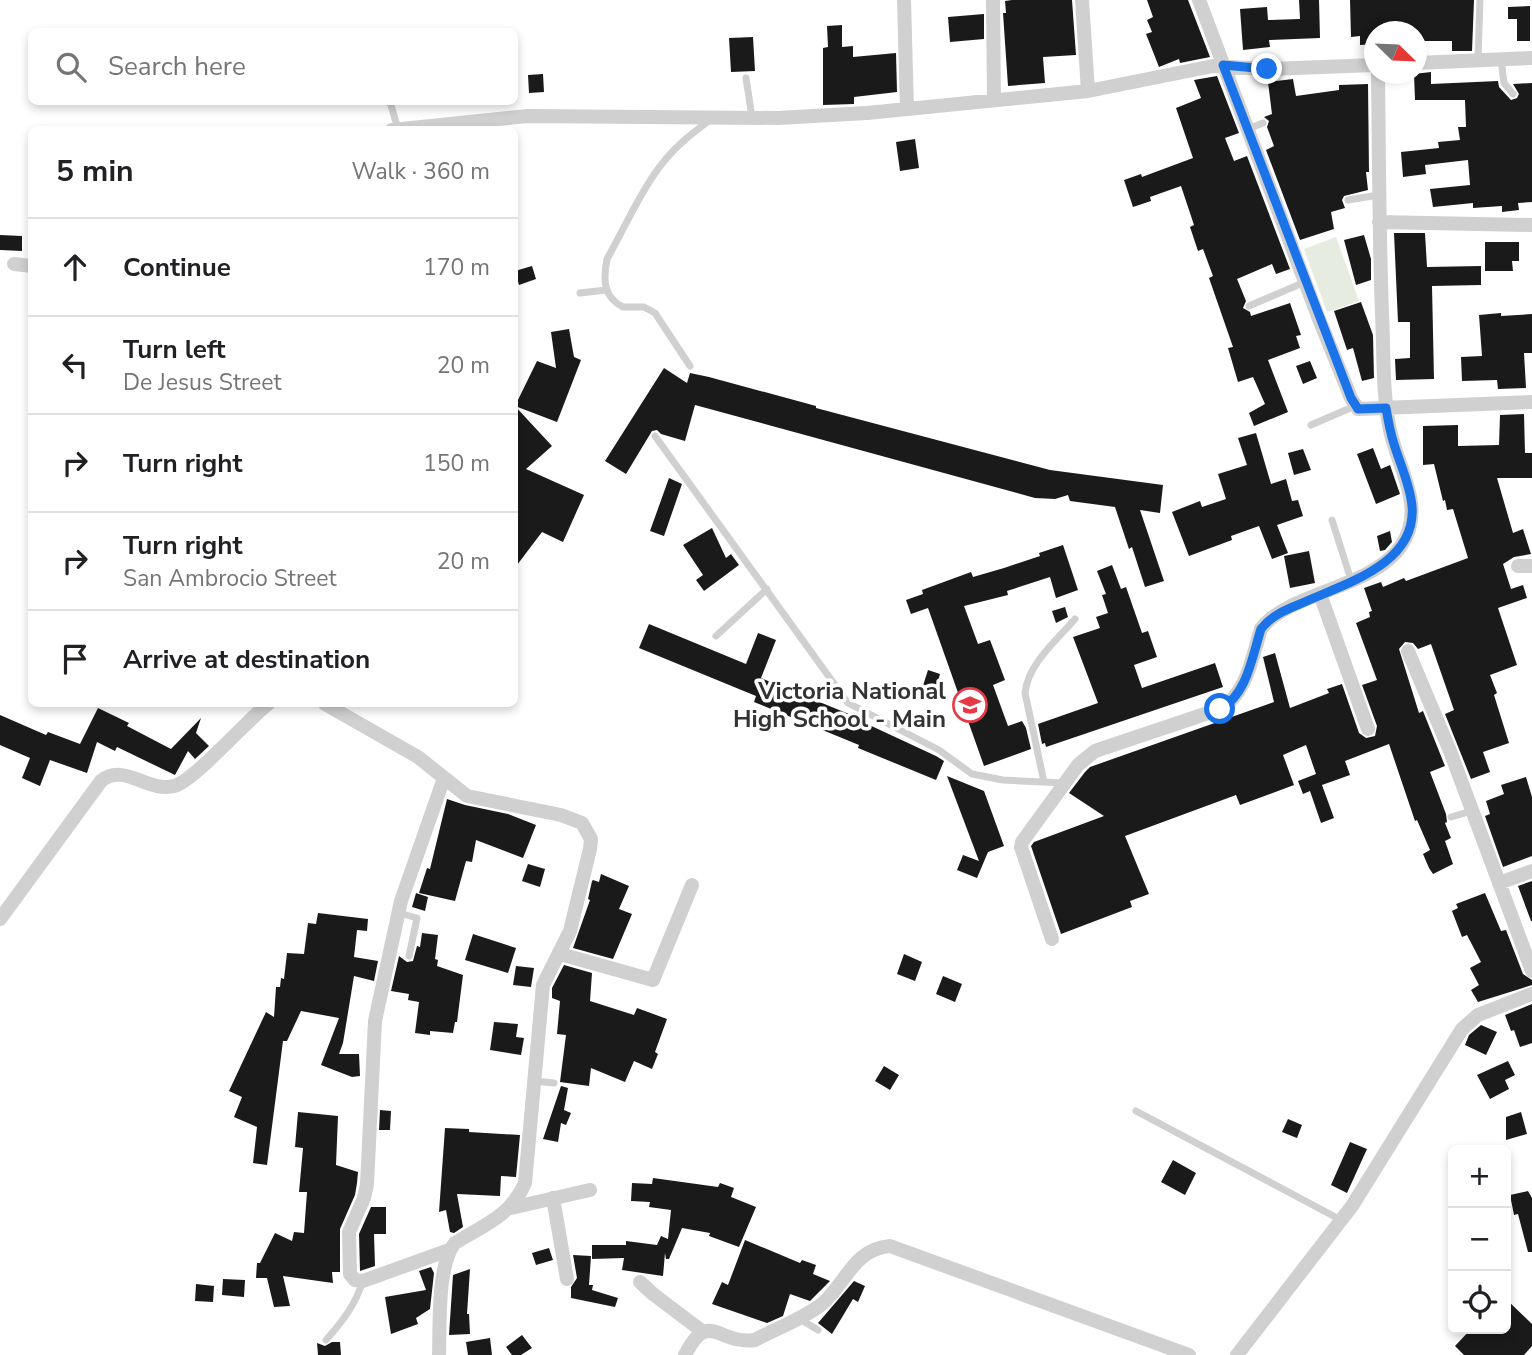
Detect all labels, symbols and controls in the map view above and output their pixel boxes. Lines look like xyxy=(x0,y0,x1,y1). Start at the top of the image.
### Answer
north arrow xyxy=(1364,21,1427,84)
search box xyxy=(28,28,518,105)
icon: search xyxy=(52,48,90,86)
text: Search here xyxy=(108,49,246,84)
route end xyxy=(1251,53,1282,84)
text: 5 min xyxy=(56,151,134,192)
text: Walk · 360 m xyxy=(351,156,490,187)
icon: ahead xyxy=(56,248,94,286)
text: Continue xyxy=(123,250,231,285)
text: 170 m xyxy=(423,252,490,283)
text: Turn left xyxy=(123,332,226,367)
icon: left xyxy=(56,346,94,384)
text: 20 m xyxy=(437,350,490,381)
text: De Jesus Street xyxy=(123,367,282,398)
icon: right xyxy=(56,444,94,482)
text: Turn right xyxy=(123,446,242,481)
text: 150 m xyxy=(423,448,490,479)
text: Turn right xyxy=(123,528,242,563)
icon: right xyxy=(56,542,94,580)
text: 20 m xyxy=(437,546,490,577)
text: San Ambrocio Street xyxy=(123,563,337,594)
icon: arrive xyxy=(56,640,94,678)
text: Arrive at destination xyxy=(123,642,370,677)
place label: Victoria National High School - Main xyxy=(733,675,946,735)
school or university icon: Victoria National High School - Main xyxy=(951,686,989,724)
route start xyxy=(1204,693,1235,724)
map controls xyxy=(1448,1145,1511,1334)
button: + xyxy=(1448,1145,1511,1208)
button: − xyxy=(1448,1208,1511,1271)
button: locate xyxy=(1448,1271,1511,1334)

